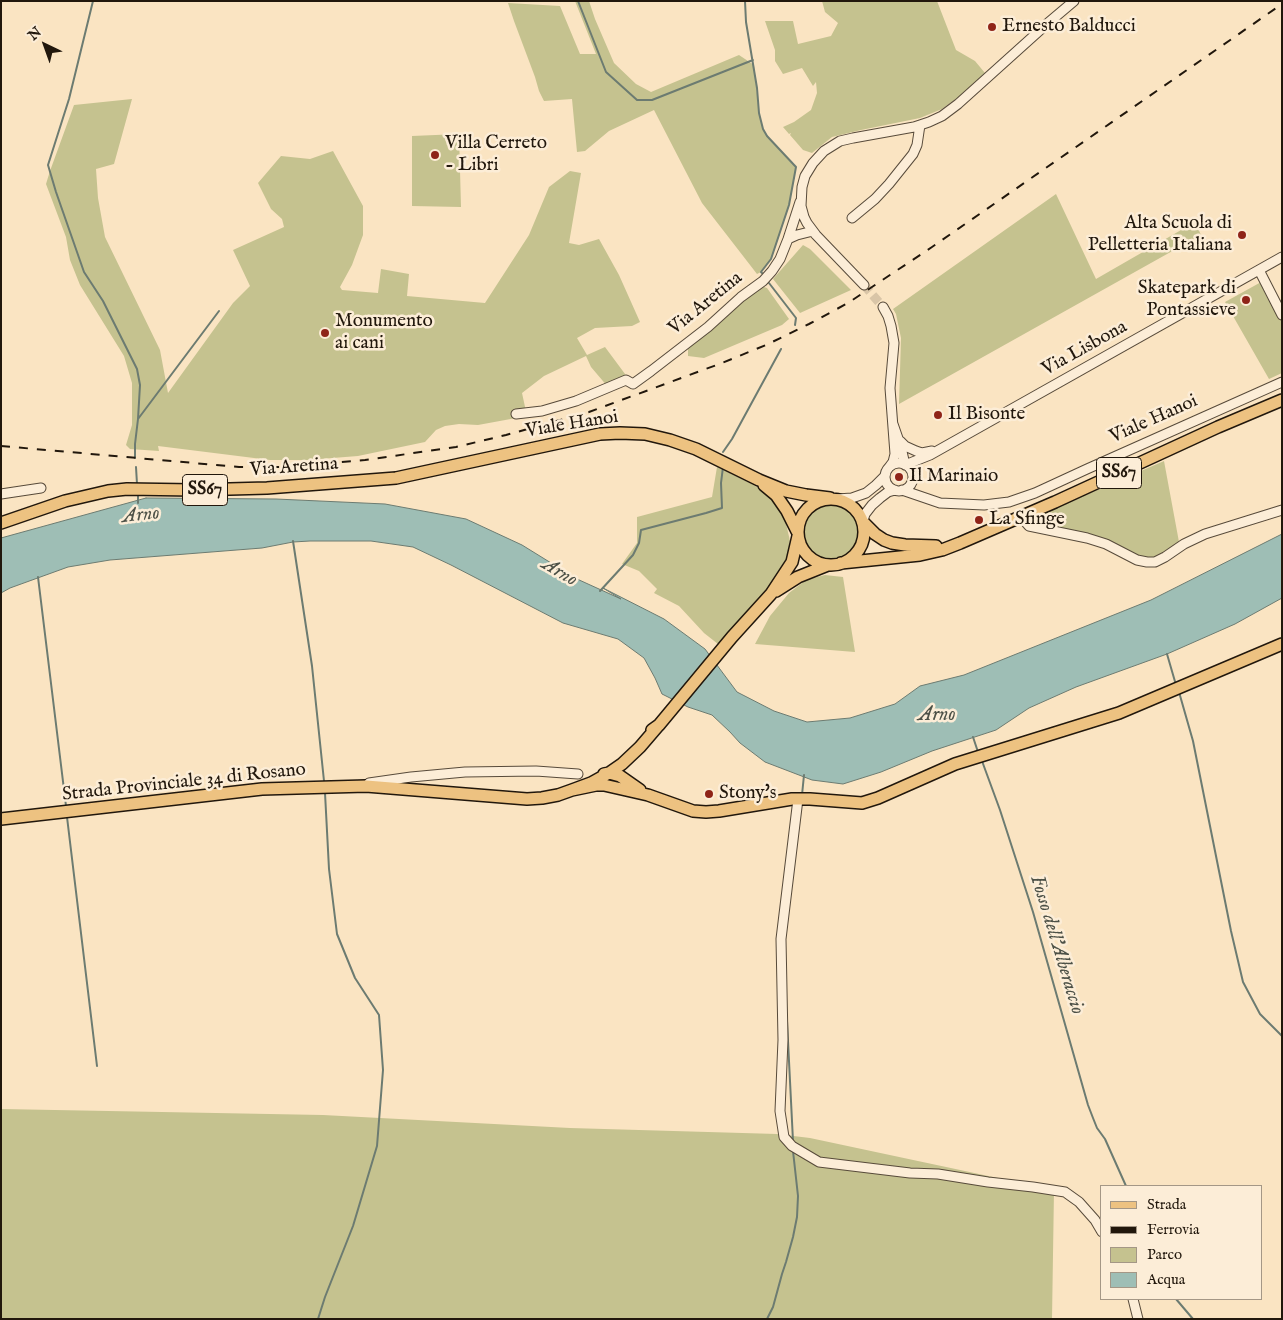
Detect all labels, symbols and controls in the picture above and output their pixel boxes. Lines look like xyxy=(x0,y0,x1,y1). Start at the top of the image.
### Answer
place label: Ernesto Balducci xyxy=(1002,16,1136,38)
north arrow xyxy=(20,20,70,70)
marker: Ernesto Balducci xyxy=(986,21,998,33)
text: N xyxy=(24,23,45,45)
place label: Villa Cerreto - Libri xyxy=(445,133,547,177)
marker: Villa Cerreto - Libri xyxy=(429,149,441,161)
place label: Alta Scuola di Pelletteria Italiana xyxy=(1088,213,1232,257)
marker: Alta Scuola di Pelletteria Italiana xyxy=(1236,229,1248,241)
street label: Via Aretina xyxy=(664,267,748,341)
place label: Skatepark di Pontassieve xyxy=(1138,278,1236,322)
marker: Skatepark di Pontassieve xyxy=(1240,294,1252,306)
place label: Monumento ai cani xyxy=(335,311,433,355)
street label: Via Lisbona xyxy=(1038,316,1132,382)
marker: Monumento ai cani xyxy=(319,327,331,339)
street label: Viale Hanoi xyxy=(1107,391,1201,449)
place label: Il Bisonte xyxy=(948,404,1025,426)
street label: Viale Hanoi xyxy=(524,406,620,444)
marker: Il Bisonte xyxy=(932,409,944,421)
street label: Via Aretina xyxy=(249,454,339,482)
road number: SS67 xyxy=(1096,458,1142,488)
place label: Il Marinaio xyxy=(909,466,998,488)
marker: Il Marinaio xyxy=(893,471,905,483)
road number: SS67 xyxy=(182,474,228,506)
water label: Arno xyxy=(121,502,161,530)
place label: La Sfinge xyxy=(989,509,1065,531)
marker: La Sfinge xyxy=(973,514,985,526)
water label: Arno xyxy=(537,553,581,593)
water label: Arno xyxy=(918,704,956,728)
street label: Strada Provinciale 34 di Rosano xyxy=(61,759,307,807)
place label: Stony's xyxy=(719,783,777,805)
marker: Stony's xyxy=(703,788,715,800)
water label: Fosso dell'Alberaccio xyxy=(1023,872,1089,1018)
legend xyxy=(1100,1185,1263,1300)
text: Strada xyxy=(1147,1195,1186,1214)
text: Ferrovia xyxy=(1147,1220,1199,1239)
text: Parco xyxy=(1147,1245,1182,1264)
text: Acqua xyxy=(1147,1270,1185,1289)

